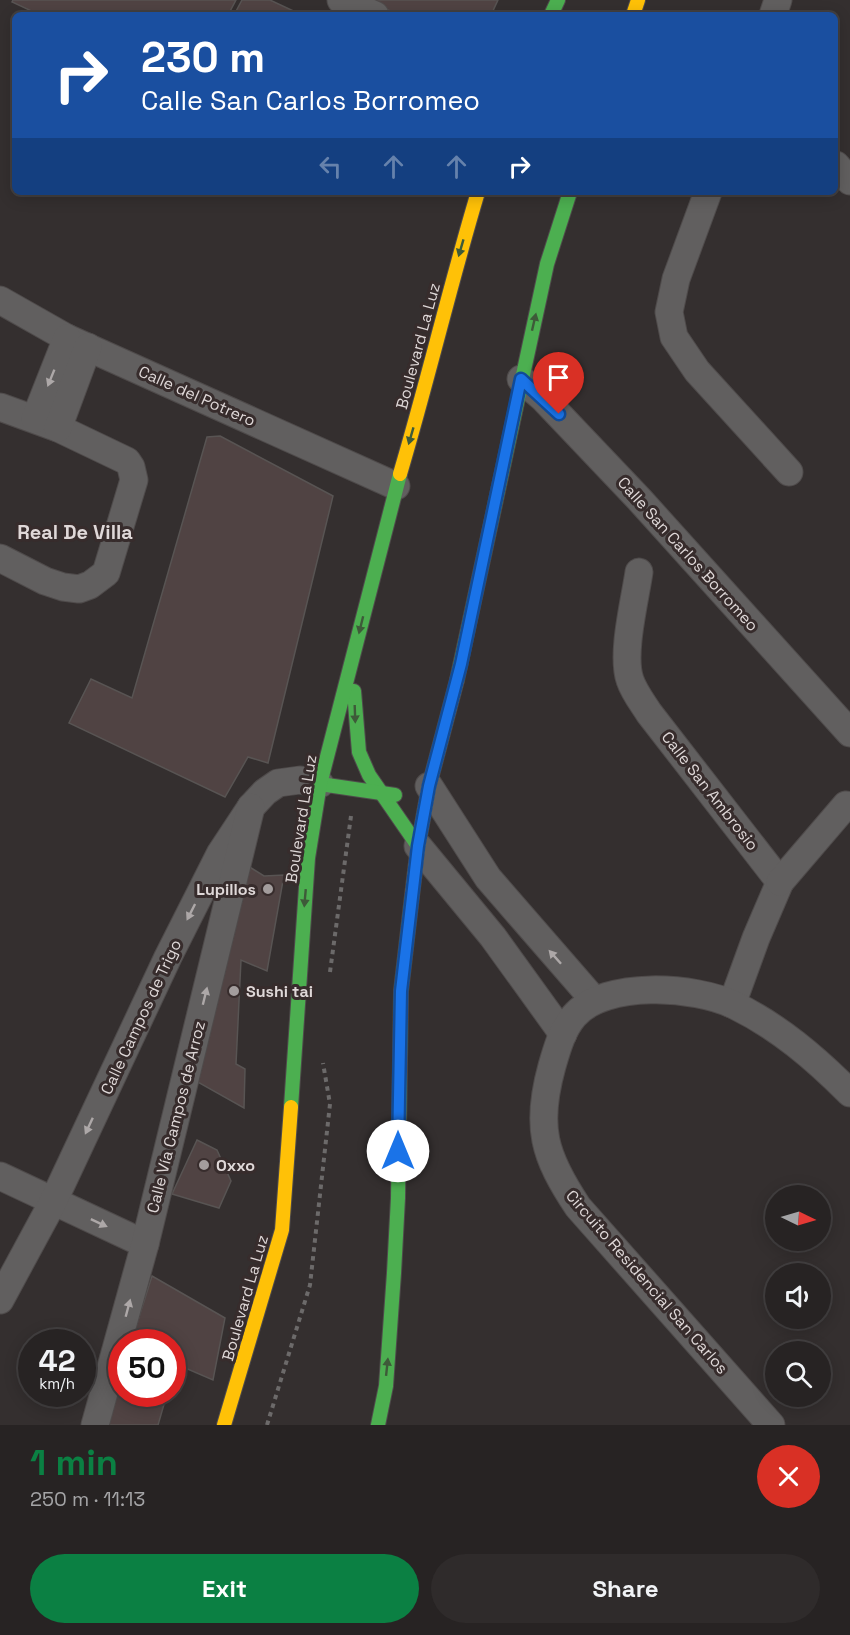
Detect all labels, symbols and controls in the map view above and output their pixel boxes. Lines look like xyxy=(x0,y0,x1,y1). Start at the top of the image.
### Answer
text: 230 m xyxy=(141,31,265,84)
icon: right xyxy=(42,36,120,114)
text: Calle San Carlos Borromeo xyxy=(141,83,480,118)
icon: left xyxy=(314,150,347,183)
icon: ahead xyxy=(377,150,410,183)
icon: ahead xyxy=(440,150,473,183)
icon: right xyxy=(503,150,536,183)
one-way arrow xyxy=(456,239,465,257)
street label: Boulevard La Luz xyxy=(391,281,445,411)
one-way arrow xyxy=(530,312,539,331)
pin xyxy=(533,352,584,414)
street label: Calle del Potrero xyxy=(135,361,259,431)
icon: arrive xyxy=(542,361,575,394)
one-way arrow xyxy=(46,369,55,387)
one-way arrow xyxy=(406,427,415,445)
street label: Calle San Carlos Borromeo xyxy=(613,472,763,636)
district label: Real De Villa xyxy=(17,519,133,545)
one-way arrow xyxy=(356,616,365,634)
one-way arrow xyxy=(350,705,359,724)
street label: Calle San Ambrosio xyxy=(657,727,763,855)
street label: Boulevard La Luz xyxy=(280,753,322,885)
place label: Lupillos xyxy=(196,879,256,900)
marker: Lupillos xyxy=(261,882,275,896)
one-way arrow xyxy=(300,888,310,907)
one-way arrow xyxy=(186,904,196,921)
street label: Calle Campos de Trigo xyxy=(96,936,186,1098)
one-way arrow xyxy=(548,949,562,964)
place label: Sushi tai xyxy=(246,981,313,1002)
marker: Sushi tai xyxy=(227,984,241,998)
one-way arrow xyxy=(201,987,211,1006)
street label: Calle Vía Campos de Arroz xyxy=(142,1019,210,1215)
one-way arrow xyxy=(84,1117,93,1134)
position arrow xyxy=(366,1119,430,1183)
place label: Oxxo xyxy=(216,1155,255,1176)
marker: Oxxo xyxy=(197,1158,211,1172)
north arrow xyxy=(765,1185,831,1251)
map controls xyxy=(765,1185,831,1407)
street label: Circuito Residencial San Carlos xyxy=(561,1186,733,1378)
one-way arrow xyxy=(91,1218,109,1228)
street label: Boulevard La Luz xyxy=(217,1233,273,1363)
button: sound xyxy=(765,1263,831,1329)
one-way arrow xyxy=(124,1299,133,1317)
speed limit sign: 50 xyxy=(108,1329,186,1407)
text: 42 xyxy=(39,1341,75,1380)
button: search xyxy=(765,1341,831,1407)
one-way arrow xyxy=(382,1358,392,1377)
text: km/h xyxy=(39,1374,75,1393)
text: 1 min xyxy=(30,1440,118,1486)
button: close xyxy=(757,1445,820,1508)
text: 250 m · 11:13 xyxy=(30,1486,145,1512)
button: Exit xyxy=(30,1554,419,1623)
button: Share xyxy=(431,1554,820,1623)

